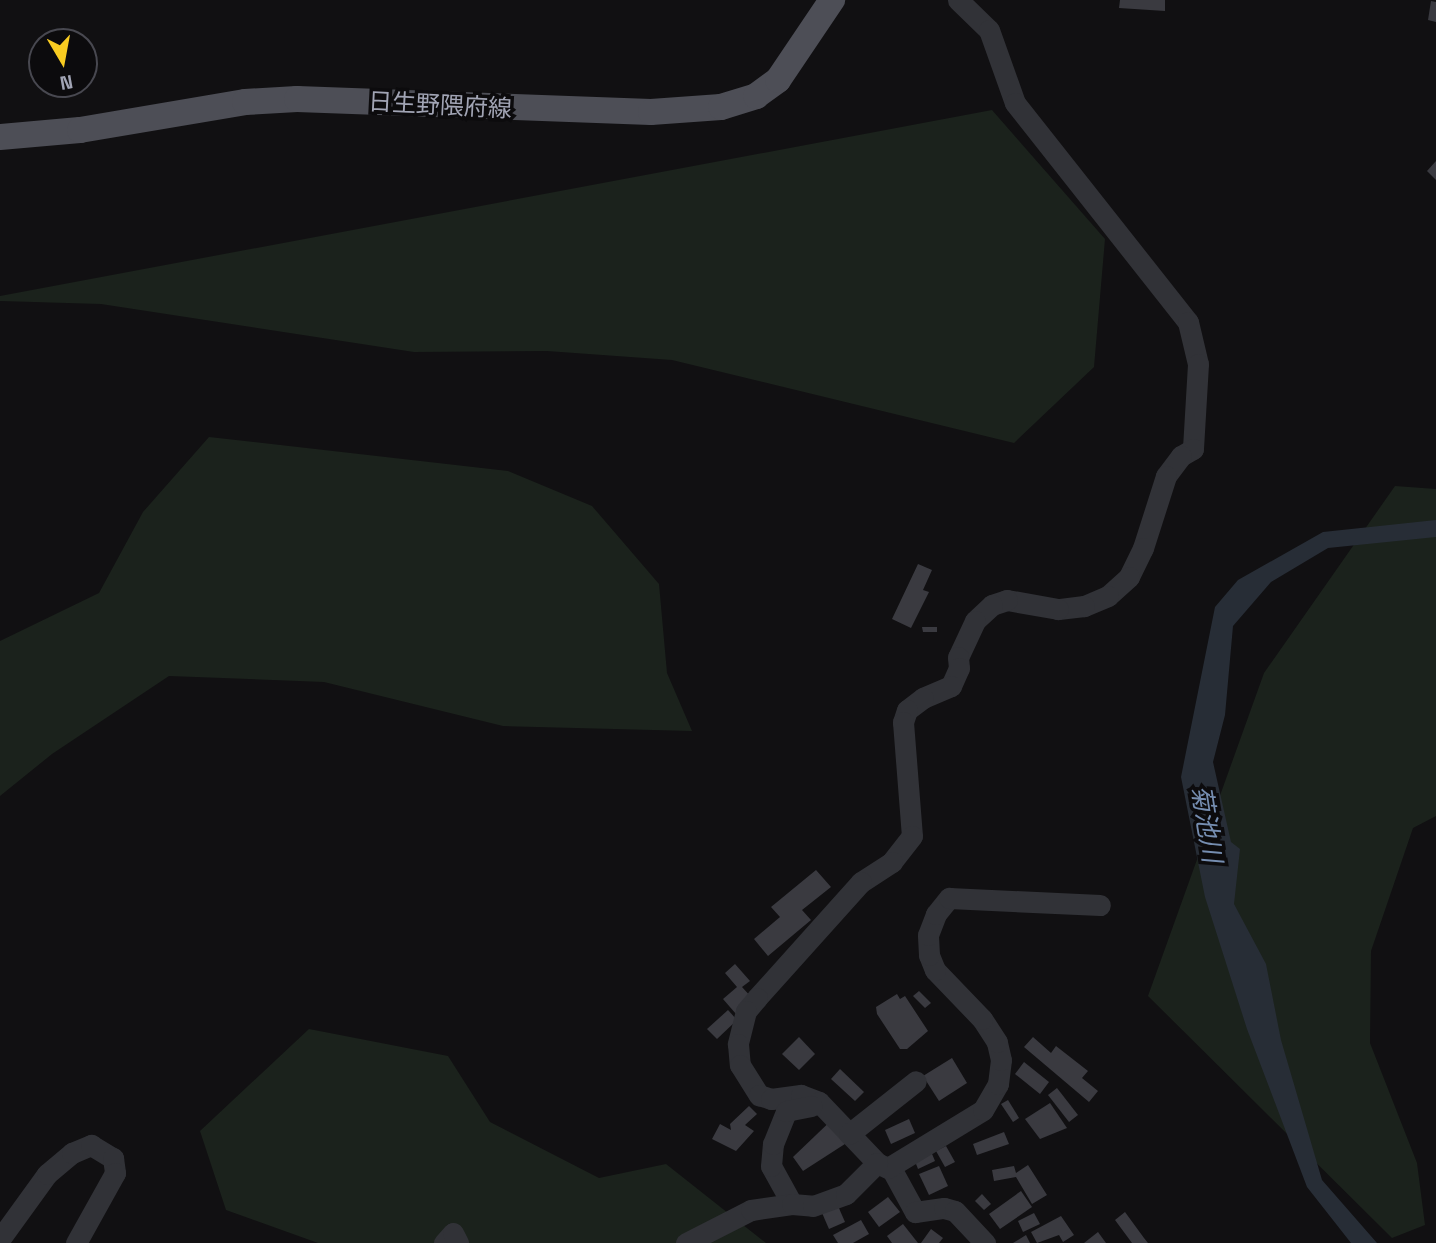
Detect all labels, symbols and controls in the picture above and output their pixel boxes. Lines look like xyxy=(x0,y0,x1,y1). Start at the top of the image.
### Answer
north arrow xyxy=(28,28,98,98)
text: N xyxy=(58,69,75,96)
street label: 日生野隈府線 xyxy=(367,87,513,123)
water label: 菊池川 xyxy=(1184,783,1228,865)

